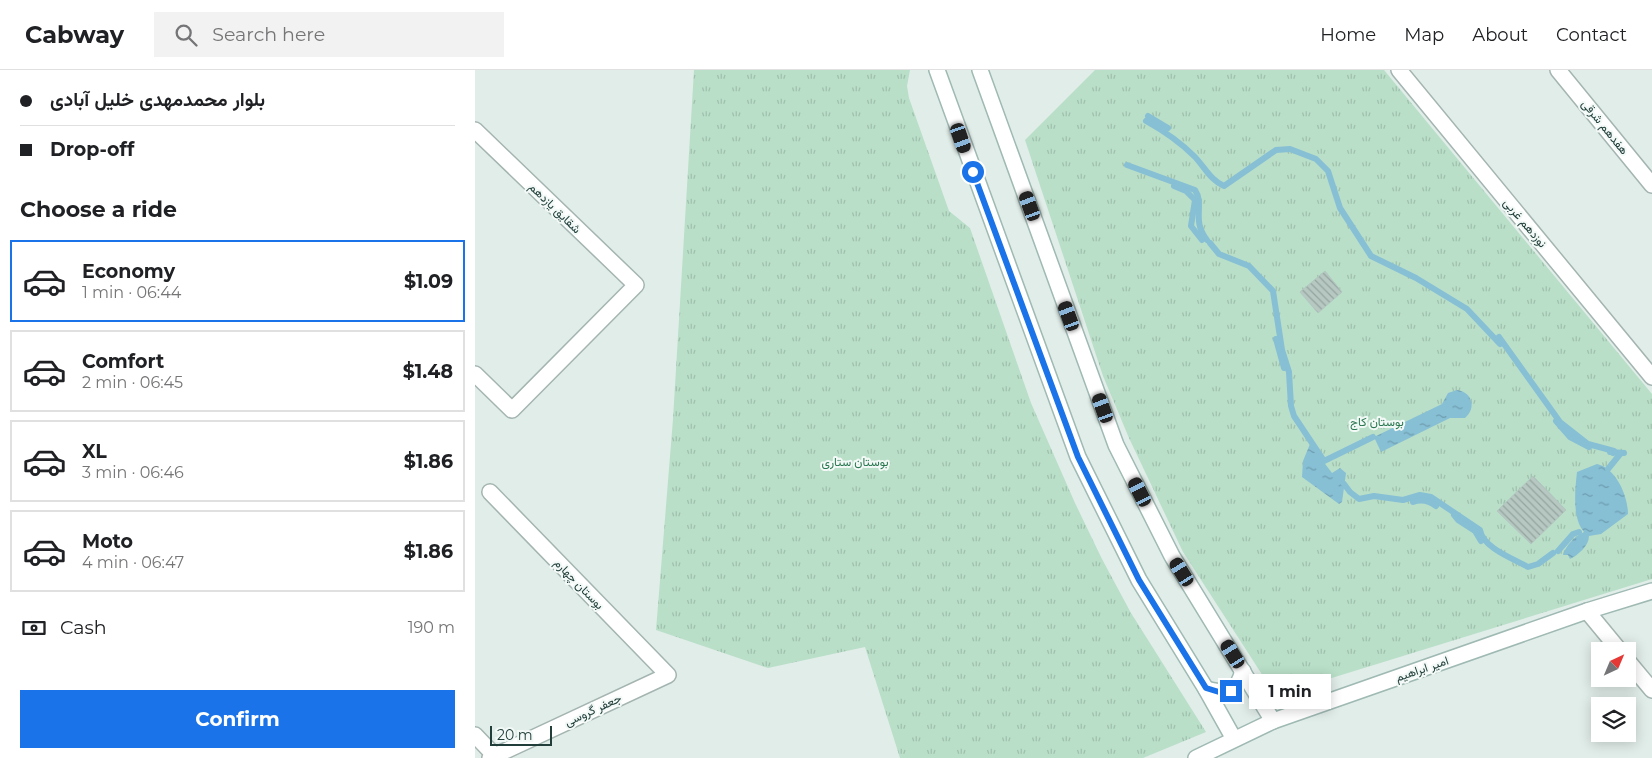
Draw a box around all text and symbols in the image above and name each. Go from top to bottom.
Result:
search box [154,12,504,57]
text: Cabway [25,20,124,49]
icon: search [172,21,200,49]
text: Search here [212,23,325,46]
text: Home [1320,24,1376,46]
text: Map [1404,24,1444,46]
text: About [1472,24,1528,46]
text: Contact [1556,24,1627,46]
text: بلوار محمدمهدی خلیل آبادی [50,88,265,111]
street label: هفدهم شرقی [1578,96,1632,158]
car [949,121,972,155]
text: Drop-off [50,138,134,161]
route start [962,161,984,183]
street label: شقایق یازدهم [526,179,584,237]
car [1017,189,1042,223]
street label: نوزدهم غربی [1500,195,1550,251]
text: Choose a ride [20,196,177,223]
icon: car [22,259,67,304]
text: Economy [82,260,175,283]
text: $1.09 [404,270,453,293]
text: 1 min · 06:44 [82,283,181,302]
car [1056,299,1081,333]
icon: car [22,349,67,394]
text: Comfort [82,350,164,373]
text: $1.48 [403,360,453,383]
text: 2 min · 06:45 [82,373,183,392]
car [1090,391,1115,425]
park label: بوستان کاج [1350,414,1404,431]
icon: car [22,439,67,484]
text: XL [82,440,107,463]
text: $1.86 [404,450,453,473]
park label: بوستان ستاری [821,454,889,470]
text: 3 min · 06:46 [82,463,184,482]
car [1126,475,1153,509]
icon: car [22,529,67,574]
text: Moto [82,530,133,553]
text: $1.86 [404,540,453,563]
text: 4 min · 06:47 [82,553,184,572]
street label: بوستان چهارم [551,555,607,613]
car [1167,555,1196,589]
icon: cash [20,614,48,642]
text: Cash [60,616,107,639]
text: 190 m [408,618,455,637]
car [1218,637,1247,671]
north arrow [1591,642,1636,688]
map controls [1591,642,1636,742]
street label: امیر ابراهیم [1393,652,1451,686]
callout: 1 min [1249,674,1331,708]
route end [1220,680,1242,702]
text: 1 min [1268,682,1312,701]
button: Confirm [20,690,455,748]
street label: جعفر گروسی [562,690,624,730]
button: layers [1591,697,1636,742]
scale bar [490,723,553,746]
text: 20 m [497,726,533,744]

